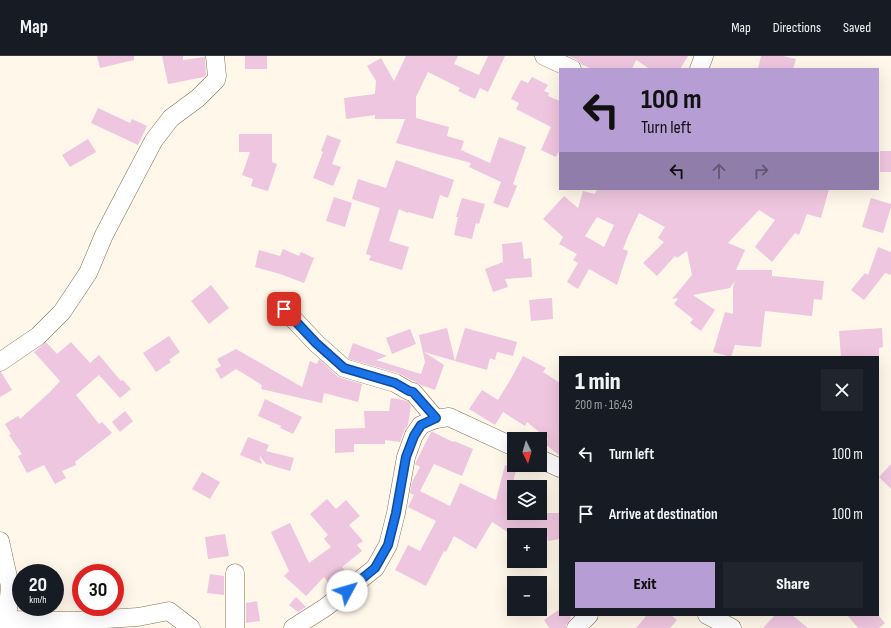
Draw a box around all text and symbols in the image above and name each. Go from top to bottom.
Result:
text: Map [20,16,48,39]
text: Map [731,19,751,36]
text: Directions [773,19,821,36]
text: Saved [843,19,871,36]
text: 100 m [641,83,702,116]
icon: left [575,84,627,136]
text: Turn left [641,117,692,138]
icon: left [666,160,688,182]
icon: ahead [708,160,730,182]
icon: right [750,160,772,182]
pin [267,292,301,326]
icon: arrive [273,298,295,320]
text: 1 min [575,367,621,396]
button: close [821,369,863,411]
text: 200 m · 16:43 [575,397,633,413]
north arrow [507,432,547,472]
map controls [507,432,547,616]
icon: left [575,443,597,465]
text: Turn left [609,445,654,464]
text: 100 m [832,445,863,464]
button: layers [507,480,547,520]
icon: arrive [575,503,597,525]
text: Arrive at destination [609,505,718,524]
text: 100 m [832,505,863,524]
button: + [507,528,547,568]
button: Exit [575,562,715,608]
button: Share [723,562,863,608]
speed limit sign: 30 [72,564,124,616]
position arrow [326,570,368,612]
text: 20 [29,573,47,597]
button: − [507,576,547,616]
text: km/h [29,594,47,606]

